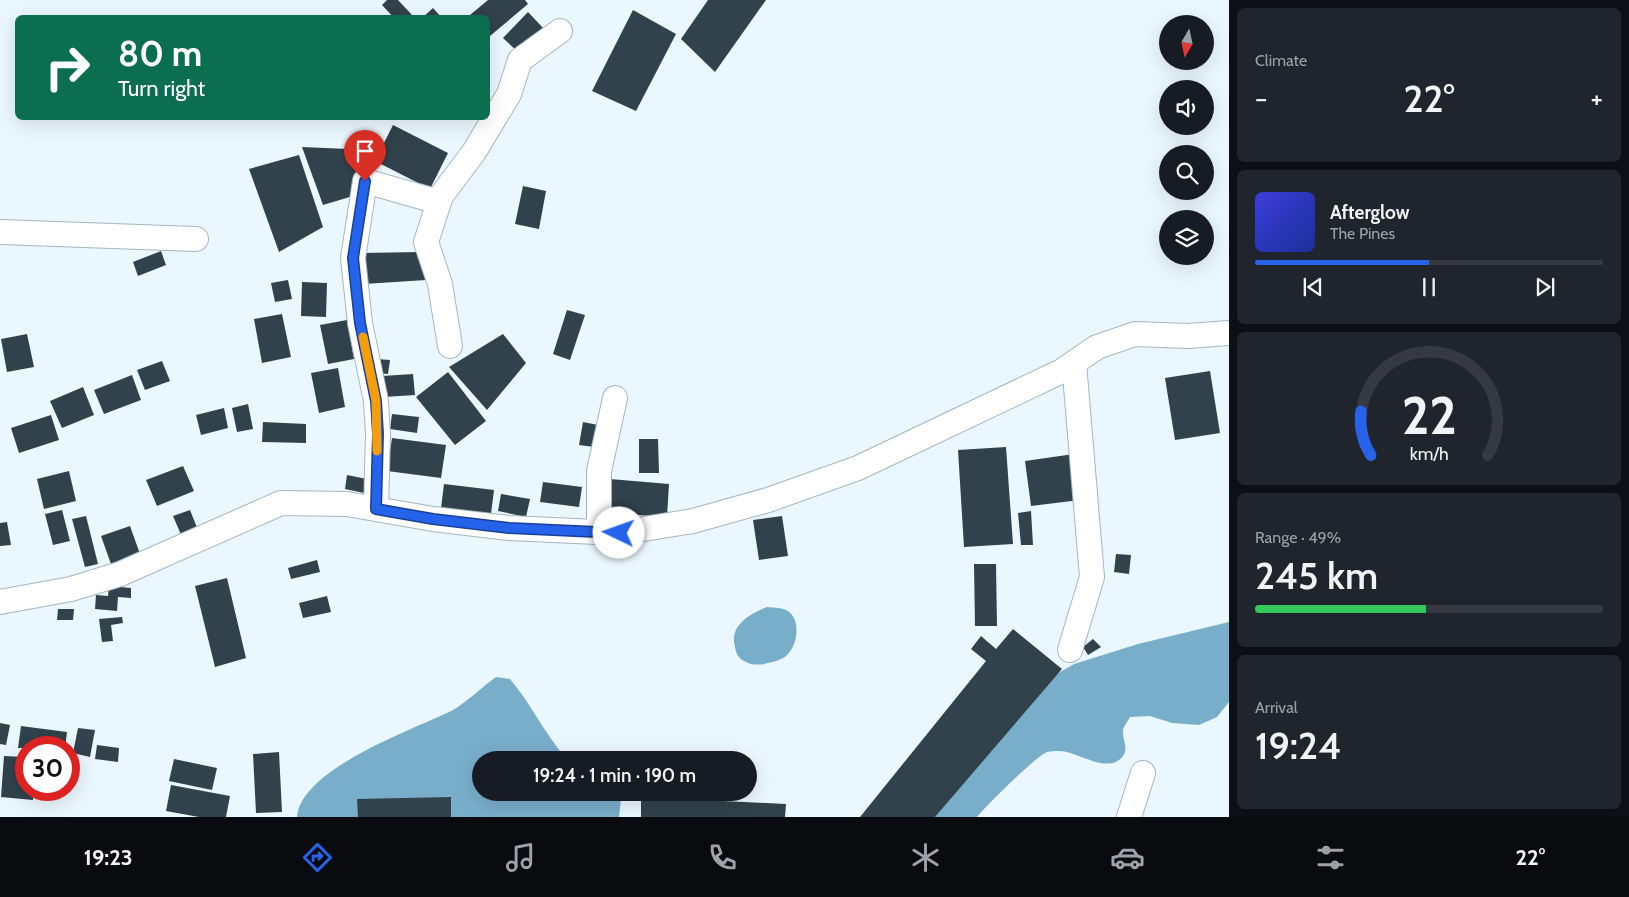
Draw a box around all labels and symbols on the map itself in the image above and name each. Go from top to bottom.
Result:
north arrow [1159,15,1214,70]
pin [344,130,386,181]
position arrow [592,506,644,558]
speed limit sign: 30 [15,736,80,801]

